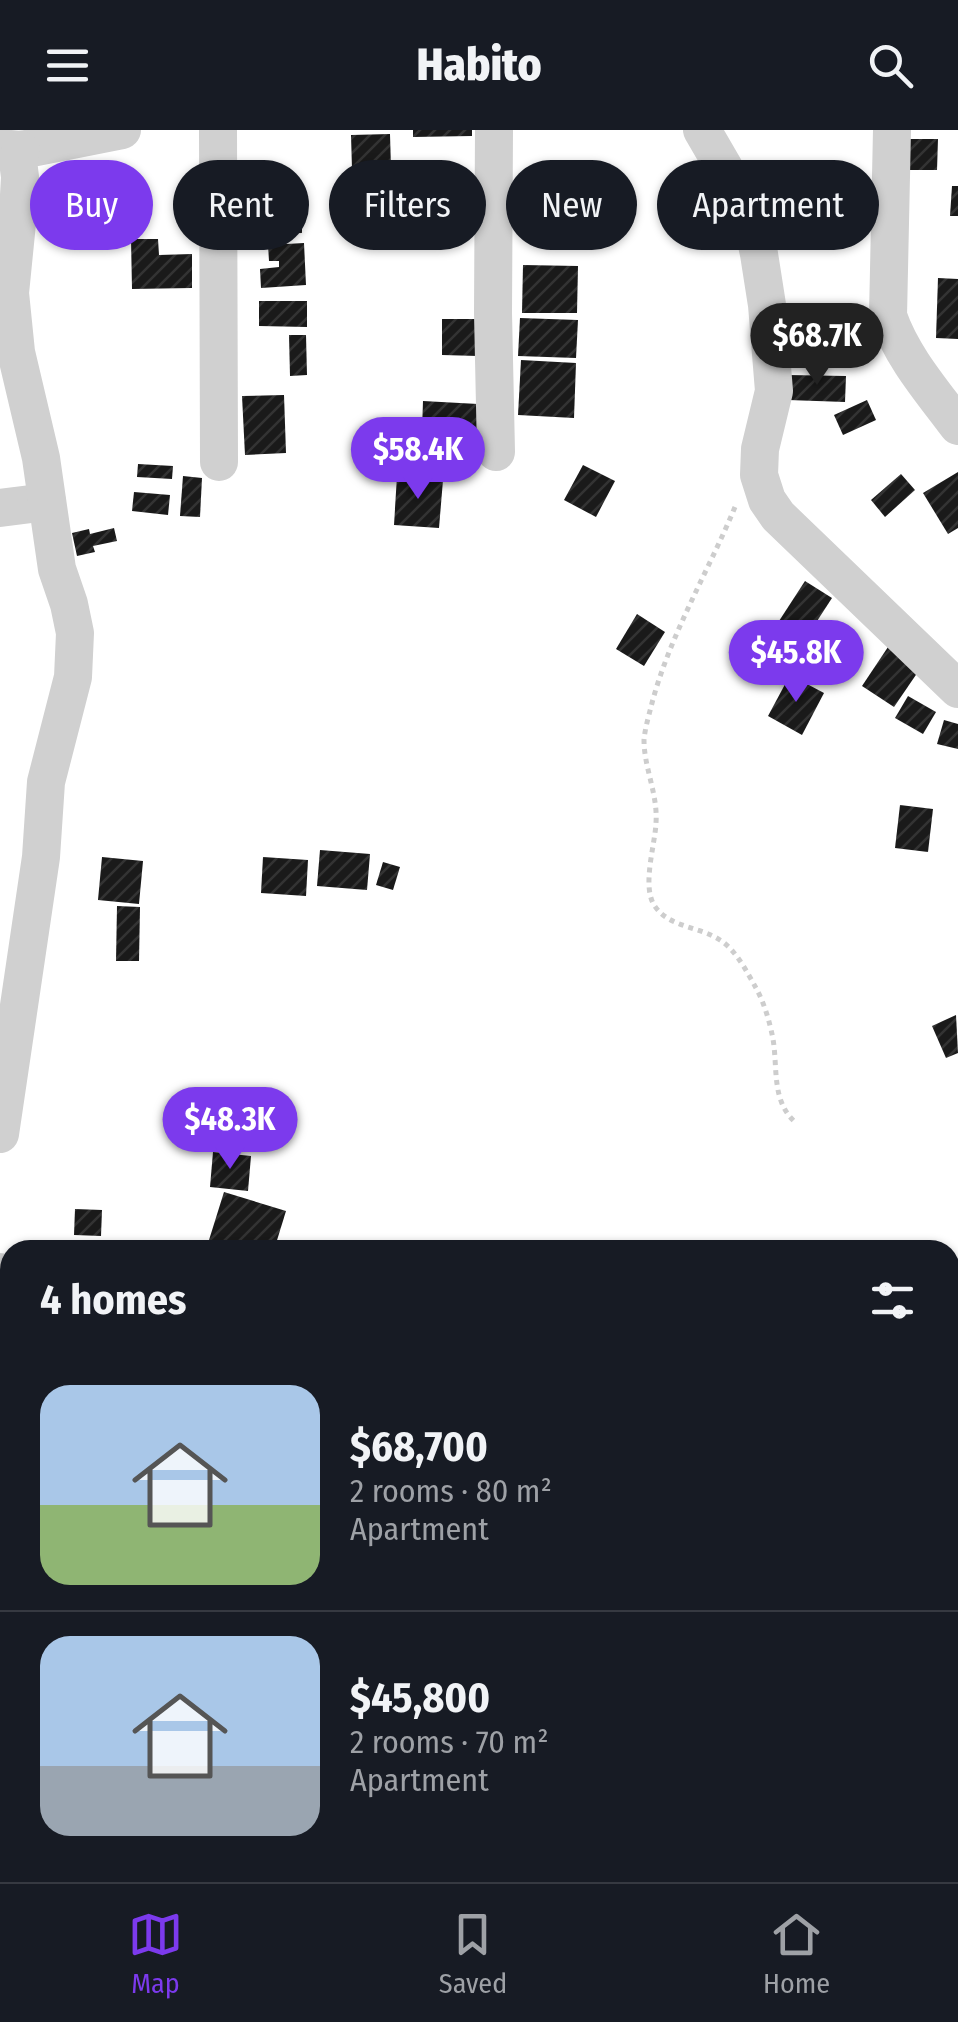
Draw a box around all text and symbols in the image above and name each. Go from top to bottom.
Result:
icon: menu [40,38,95,93]
text: Habito [416,38,542,92]
icon: search [863,38,918,93]
chip: Buy [30,160,153,250]
chip: Rent [173,160,309,250]
chip: Filters [329,160,486,250]
chip: New [506,160,637,250]
chip: Apartment [657,160,879,250]
pin: $68.7K [736,303,898,388]
text: $68.7K [772,316,862,354]
pin: $58.4K [337,417,499,502]
text: $58.4K [373,430,463,468]
pin: $45.8K [715,620,877,705]
text: $45.8K [751,633,841,671]
pin: $48.3K [149,1087,311,1172]
text: $48.3K [185,1100,275,1138]
icon: filters [865,1273,920,1328]
text: 4 homes [40,1275,187,1325]
text: $68,700 [350,1422,488,1472]
icon: home [120,1425,240,1545]
text: 2 rooms · 80 m² [350,1472,552,1510]
text: Apartment [350,1510,489,1548]
text: $45,800 [350,1673,490,1723]
icon: home [120,1676,240,1796]
text: 2 rooms · 70 m² [350,1723,549,1761]
text: Apartment [350,1761,489,1799]
tab: Map [128,1907,183,2000]
tab: Saved [439,1907,507,2000]
tab: Home [763,1907,830,2000]

